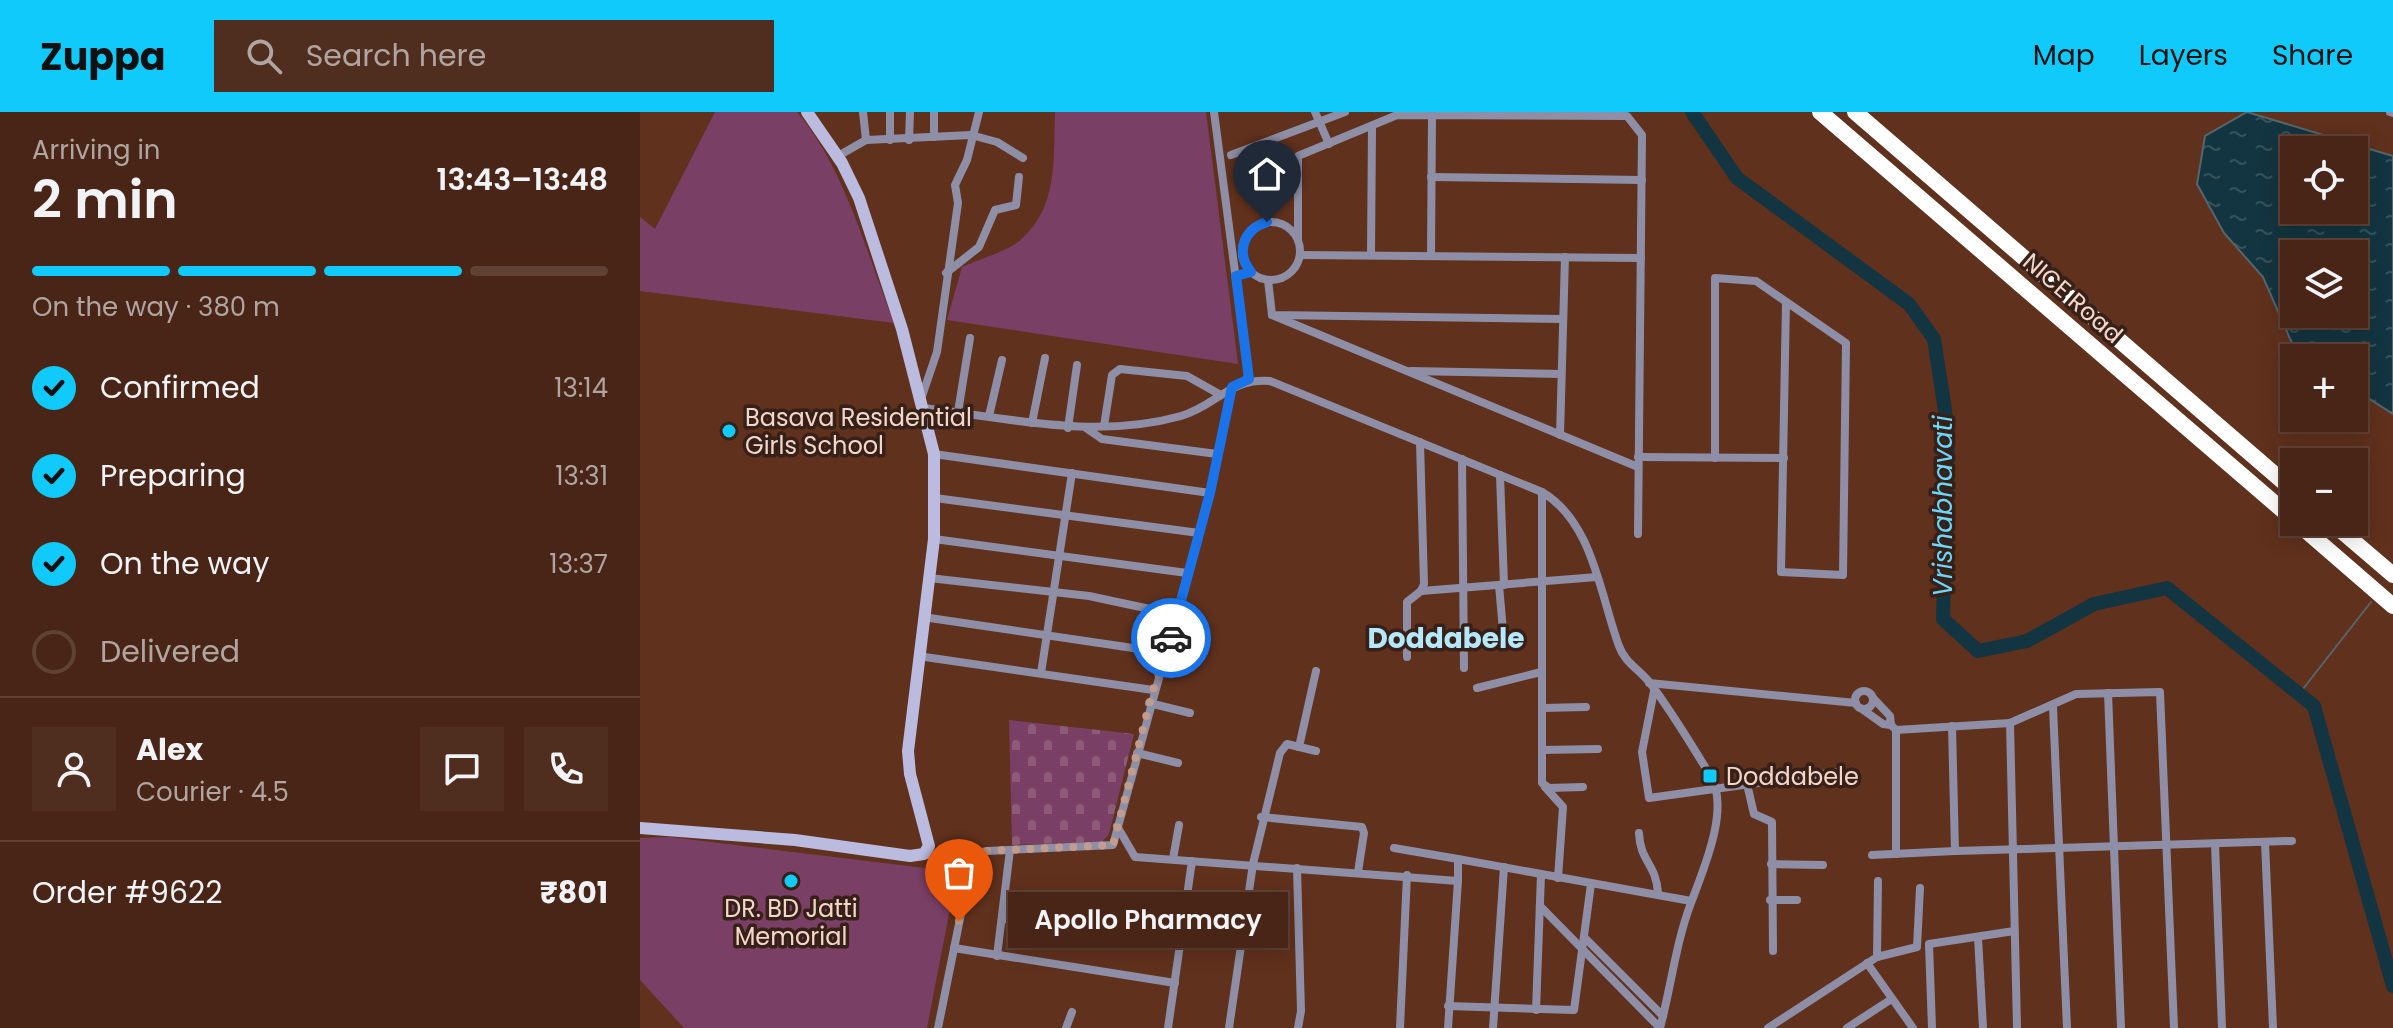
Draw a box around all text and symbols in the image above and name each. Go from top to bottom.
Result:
search box [214,20,774,92]
text: Zuppa [40,30,166,83]
icon: search [242,34,286,78]
text: Search here [306,34,486,77]
text: Map [2033,36,2095,75]
text: Layers [2139,36,2228,75]
text: Share [2272,36,2353,75]
text: Arriving in [32,132,161,168]
map controls [2280,136,2368,536]
button: locate [2280,136,2368,224]
pin [1233,140,1301,222]
icon: home [1245,152,1289,196]
text: 13:43–13:48 [437,158,608,201]
text: 2 min [32,163,178,236]
button: layers [2280,240,2368,328]
street label: NICE Road [2016,245,2130,351]
text: On the way · 380 m [32,289,280,325]
button: + [2280,344,2368,432]
icon: check [32,366,76,410]
text: Confirmed [100,366,260,409]
text: 13:14 [554,370,608,406]
place label: Basava Residential Girls School [745,401,972,462]
water label: Vrishabhavati [1925,415,1961,597]
marker: Basava Residential Girls School [720,422,738,440]
button: − [2280,448,2368,536]
icon: check [32,454,76,498]
text: Preparing [100,454,246,497]
text: 13:31 [555,458,608,494]
icon: check [32,542,76,586]
text: On the way [100,542,269,585]
text: 13:37 [549,546,608,582]
courier [1131,598,1211,678]
icon: car [1149,616,1193,660]
district label: Doddabele [1368,619,1525,658]
text: Delivered [100,630,240,673]
button: person [32,727,116,811]
button: chat [420,727,504,811]
button: phone [524,727,608,811]
text: Alex [136,728,203,771]
place label: Doddabele [1726,760,1859,793]
marker: Doddabele [1701,767,1719,785]
text: Courier · 4.5 [136,774,289,810]
pin [925,839,993,921]
icon: bag [937,851,981,895]
text: Order #9622 [32,871,223,914]
text: ₹801 [540,871,608,914]
marker: DR. BD Jatti Memorial [782,872,800,890]
place label: DR. BD Jatti Memorial [724,892,858,953]
callout: Apollo Pharmacy [1007,893,1287,949]
text: Apollo Pharmacy [1034,902,1262,938]

